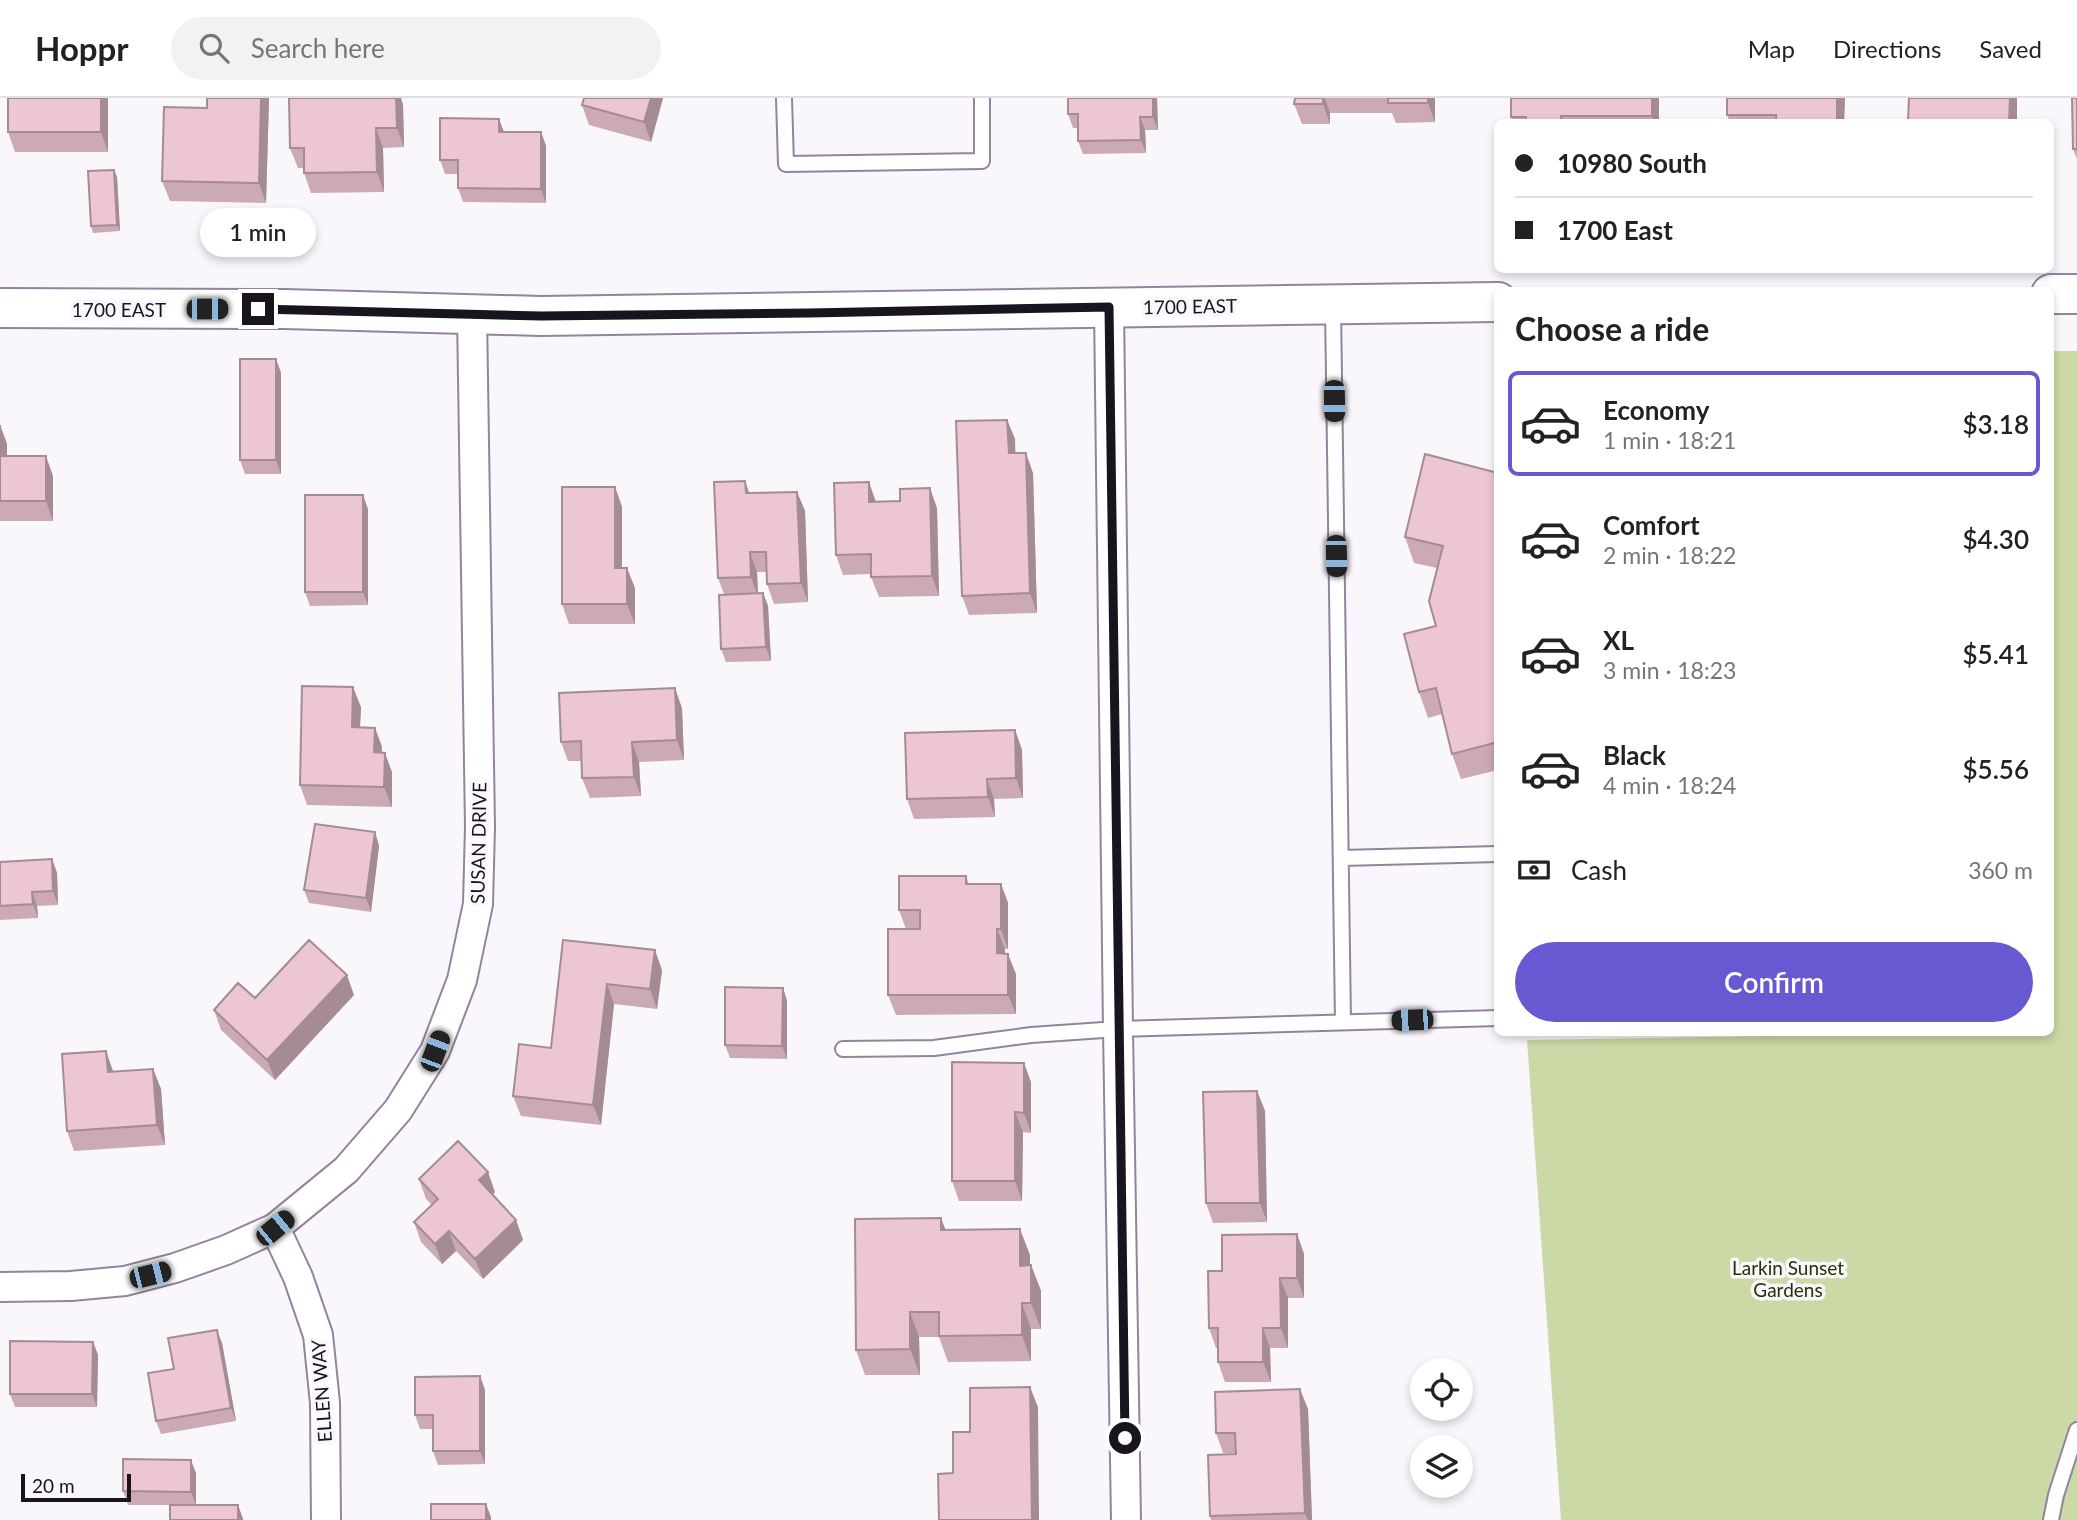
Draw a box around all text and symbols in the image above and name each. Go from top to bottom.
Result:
search box [171,17,661,80]
text: Hoppr [35,28,129,68]
icon: search [195,29,233,67]
text: Search here [251,32,385,64]
text: Map [1748,34,1795,63]
text: Directions [1833,34,1941,63]
text: Saved [1979,34,2042,63]
text: 10980 South [1557,147,1707,179]
callout: 1 min [200,208,316,256]
text: 1700 East [1557,214,1673,246]
text: 1 min [230,218,286,246]
route end [242,293,274,325]
street label: 1700 EAST [1143,294,1237,318]
street label: 1700 EAST [72,298,166,321]
car [187,299,229,320]
text: Choose a ride [1515,309,1709,348]
car [1324,380,1345,422]
icon: car [1519,392,1582,455]
text: Economy [1603,394,1709,426]
text: $3.18 [1963,408,2029,440]
text: 1 min · 18:21 [1603,426,1736,454]
icon: car [1519,507,1582,570]
text: Comfort [1603,509,1700,541]
text: $4.30 [1963,523,2029,555]
car [1326,535,1347,577]
text: 2 min · 18:22 [1603,541,1736,569]
icon: car [1519,622,1582,685]
text: XL [1603,624,1634,656]
text: $5.41 [1963,638,2029,670]
text: 3 min · 18:23 [1603,656,1736,684]
icon: car [1519,737,1582,800]
text: Black [1603,739,1666,771]
text: $5.56 [1963,753,2029,785]
text: 4 min · 18:24 [1603,771,1736,799]
street label: SUSAN DRIVE [465,782,491,904]
icon: cash [1515,851,1553,889]
text: Cash [1571,854,1627,886]
text: 360 m [1968,856,2033,884]
button: Confirm [1515,942,2033,1022]
car [1391,1009,1434,1031]
car [418,1028,453,1074]
car [253,1207,298,1249]
park label: Larkin Sunset Gardens [1732,1256,1844,1301]
car [128,1260,173,1290]
street label: ELLEN WAY [306,1339,336,1443]
map controls [1410,1358,1473,1498]
button: locate [1410,1358,1473,1421]
route start [1109,1422,1141,1454]
button: layers [1410,1435,1473,1498]
scale bar [21,1471,131,1503]
text: 20 m [32,1474,75,1497]

